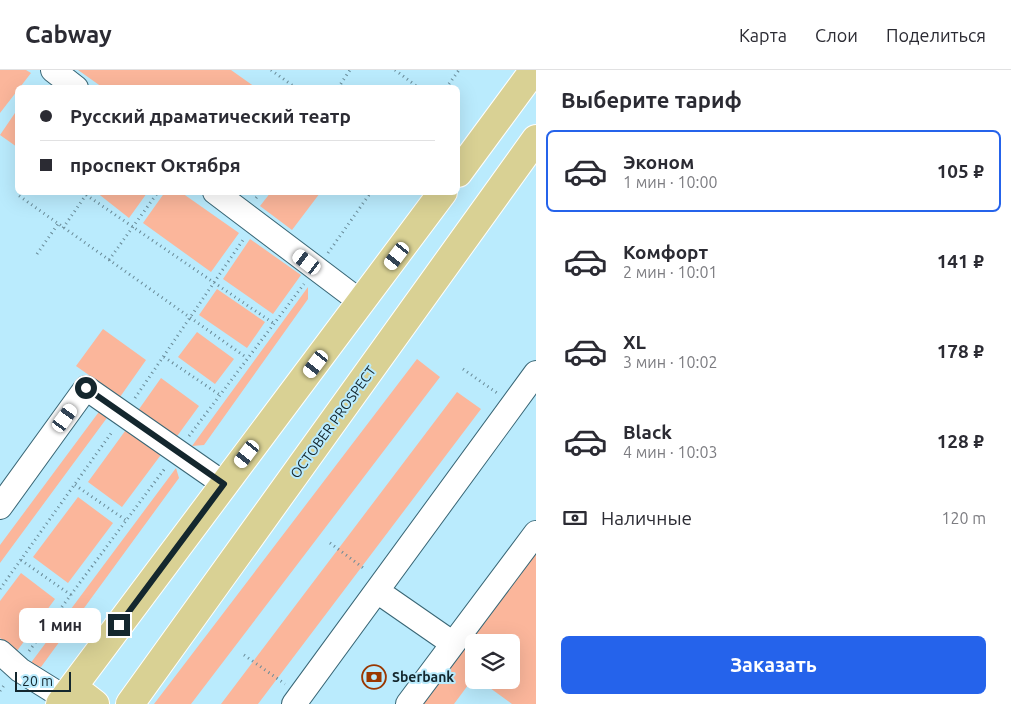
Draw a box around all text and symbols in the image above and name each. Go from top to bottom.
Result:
text: Cabway [25,21,112,48]
text: Карта [739,25,787,45]
text: Слои [815,25,858,45]
text: Поделиться [886,25,986,45]
text: Выберите тариф [561,87,742,112]
text: Русский драматический театр [70,105,351,127]
icon: car [563,149,608,194]
text: Эконом [623,151,694,173]
text: проспект Октября [70,154,241,176]
text: 105 ₽ [937,160,984,182]
text: 1 мин · 10:00 [623,173,717,191]
icon: car [563,239,608,284]
car [381,240,412,272]
text: Комфорт [623,241,708,263]
car [290,247,323,277]
text: 141 ₽ [937,250,984,272]
text: 2 мин · 10:01 [623,263,717,281]
icon: car [563,329,608,374]
text: XL [623,331,646,353]
text: 178 ₽ [937,340,984,362]
car [300,348,331,380]
text: 3 мин · 10:02 [623,353,717,371]
street label: OCTOBER PROSPECT [287,363,379,481]
route start [75,377,97,399]
car [50,401,79,435]
icon: car [563,419,608,464]
text: Black [623,421,672,443]
text: 128 ₽ [937,430,984,452]
car [231,438,262,470]
text: 4 мин · 10:03 [623,443,717,461]
icon: cash [561,504,589,532]
text: Наличные [601,507,692,529]
text: 120 m [941,509,986,527]
callout: 1 мин [19,608,102,642]
route end [108,614,130,636]
text: 1 мин [38,616,82,634]
map controls [465,634,520,689]
button: layers [465,634,520,689]
button: Заказать [561,636,986,694]
bank icon: Sberbank [361,664,387,690]
scale bar [15,669,71,692]
place label: Sberbank [392,669,454,685]
text: 20 m [22,673,53,689]

